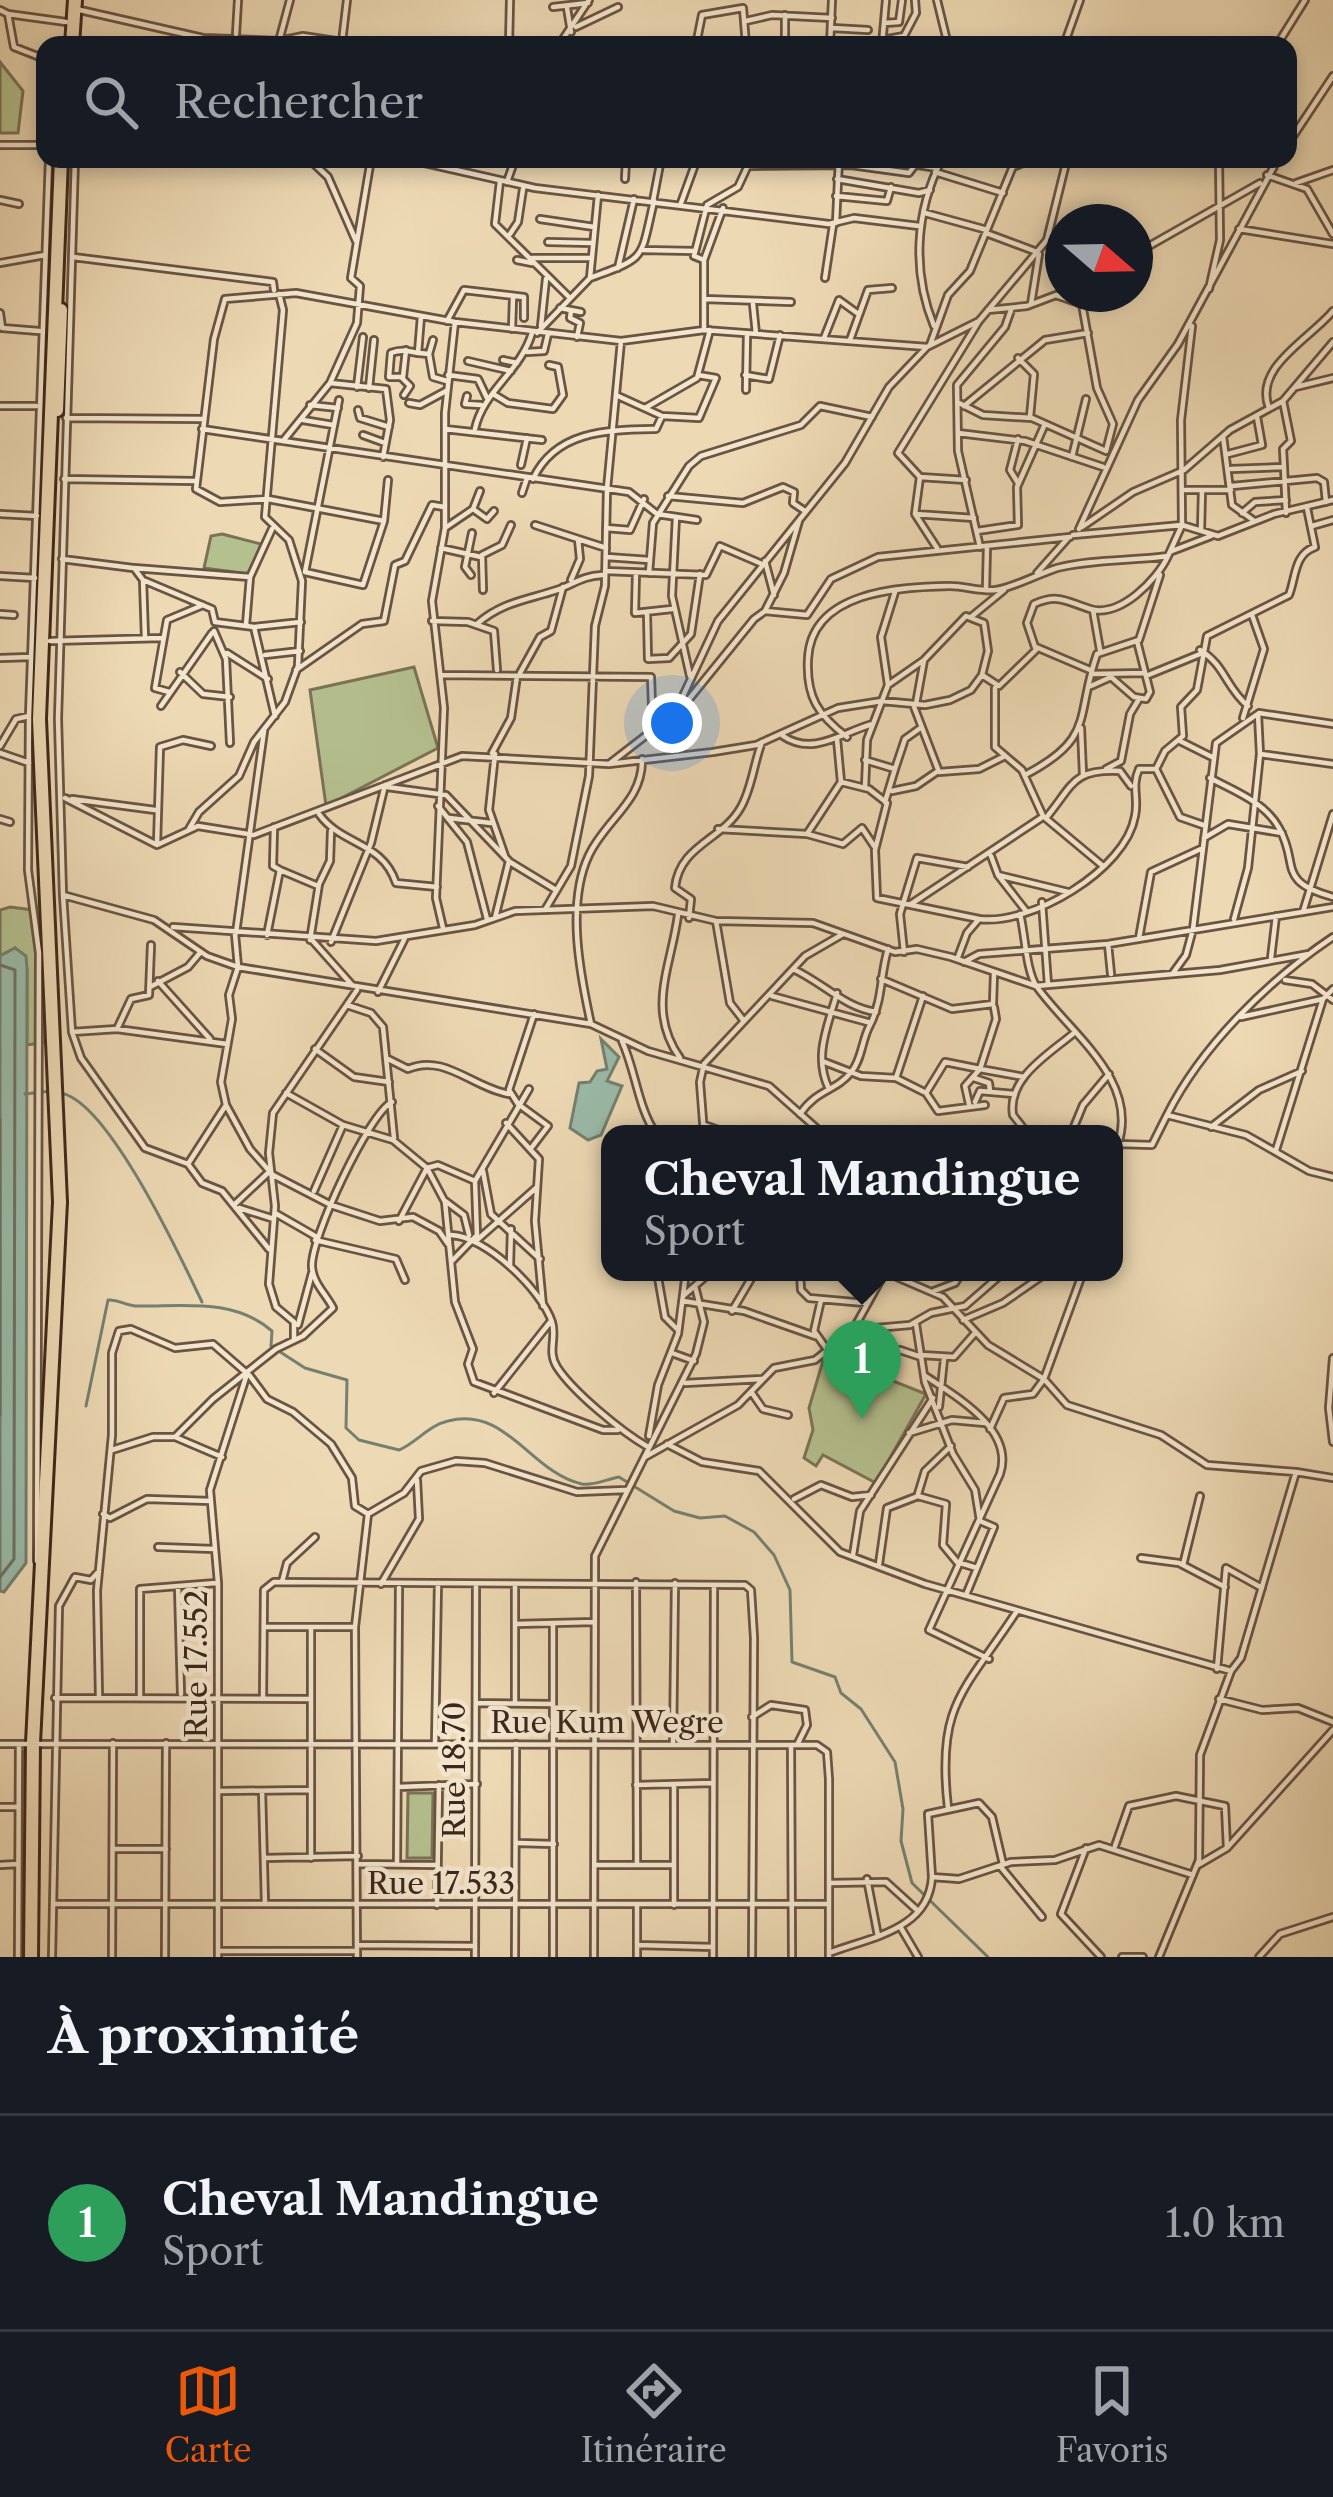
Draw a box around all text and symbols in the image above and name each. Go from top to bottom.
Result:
search box [36,36,1297,168]
icon: search [78,69,144,135]
text: Rechercher [174,74,423,130]
north arrow [1045,204,1153,312]
your location [642,693,702,753]
popup [601,1125,1123,1281]
text: Cheval Mandingue [644,1151,1080,1207]
text: Sport [644,1207,745,1255]
pin: 1 [823,1320,901,1419]
street label: Rue 17.552 [178,1590,215,1738]
street label: Rue 18.70 [436,1702,473,1838]
street label: Rue Kum Wegre [490,1704,724,1741]
street label: Rue 17.533 [367,1865,515,1902]
text: À proximité [48,2004,359,2066]
text: Cheval Mandingue [162,2171,599,2227]
text: 1 [78,2199,96,2247]
text: 1.0 km [1165,2199,1285,2247]
text: Sport [162,2227,263,2275]
tab: Carte [165,2358,252,2471]
tab: Itinéraire [581,2358,727,2471]
tab: Favoris [1056,2358,1168,2471]

